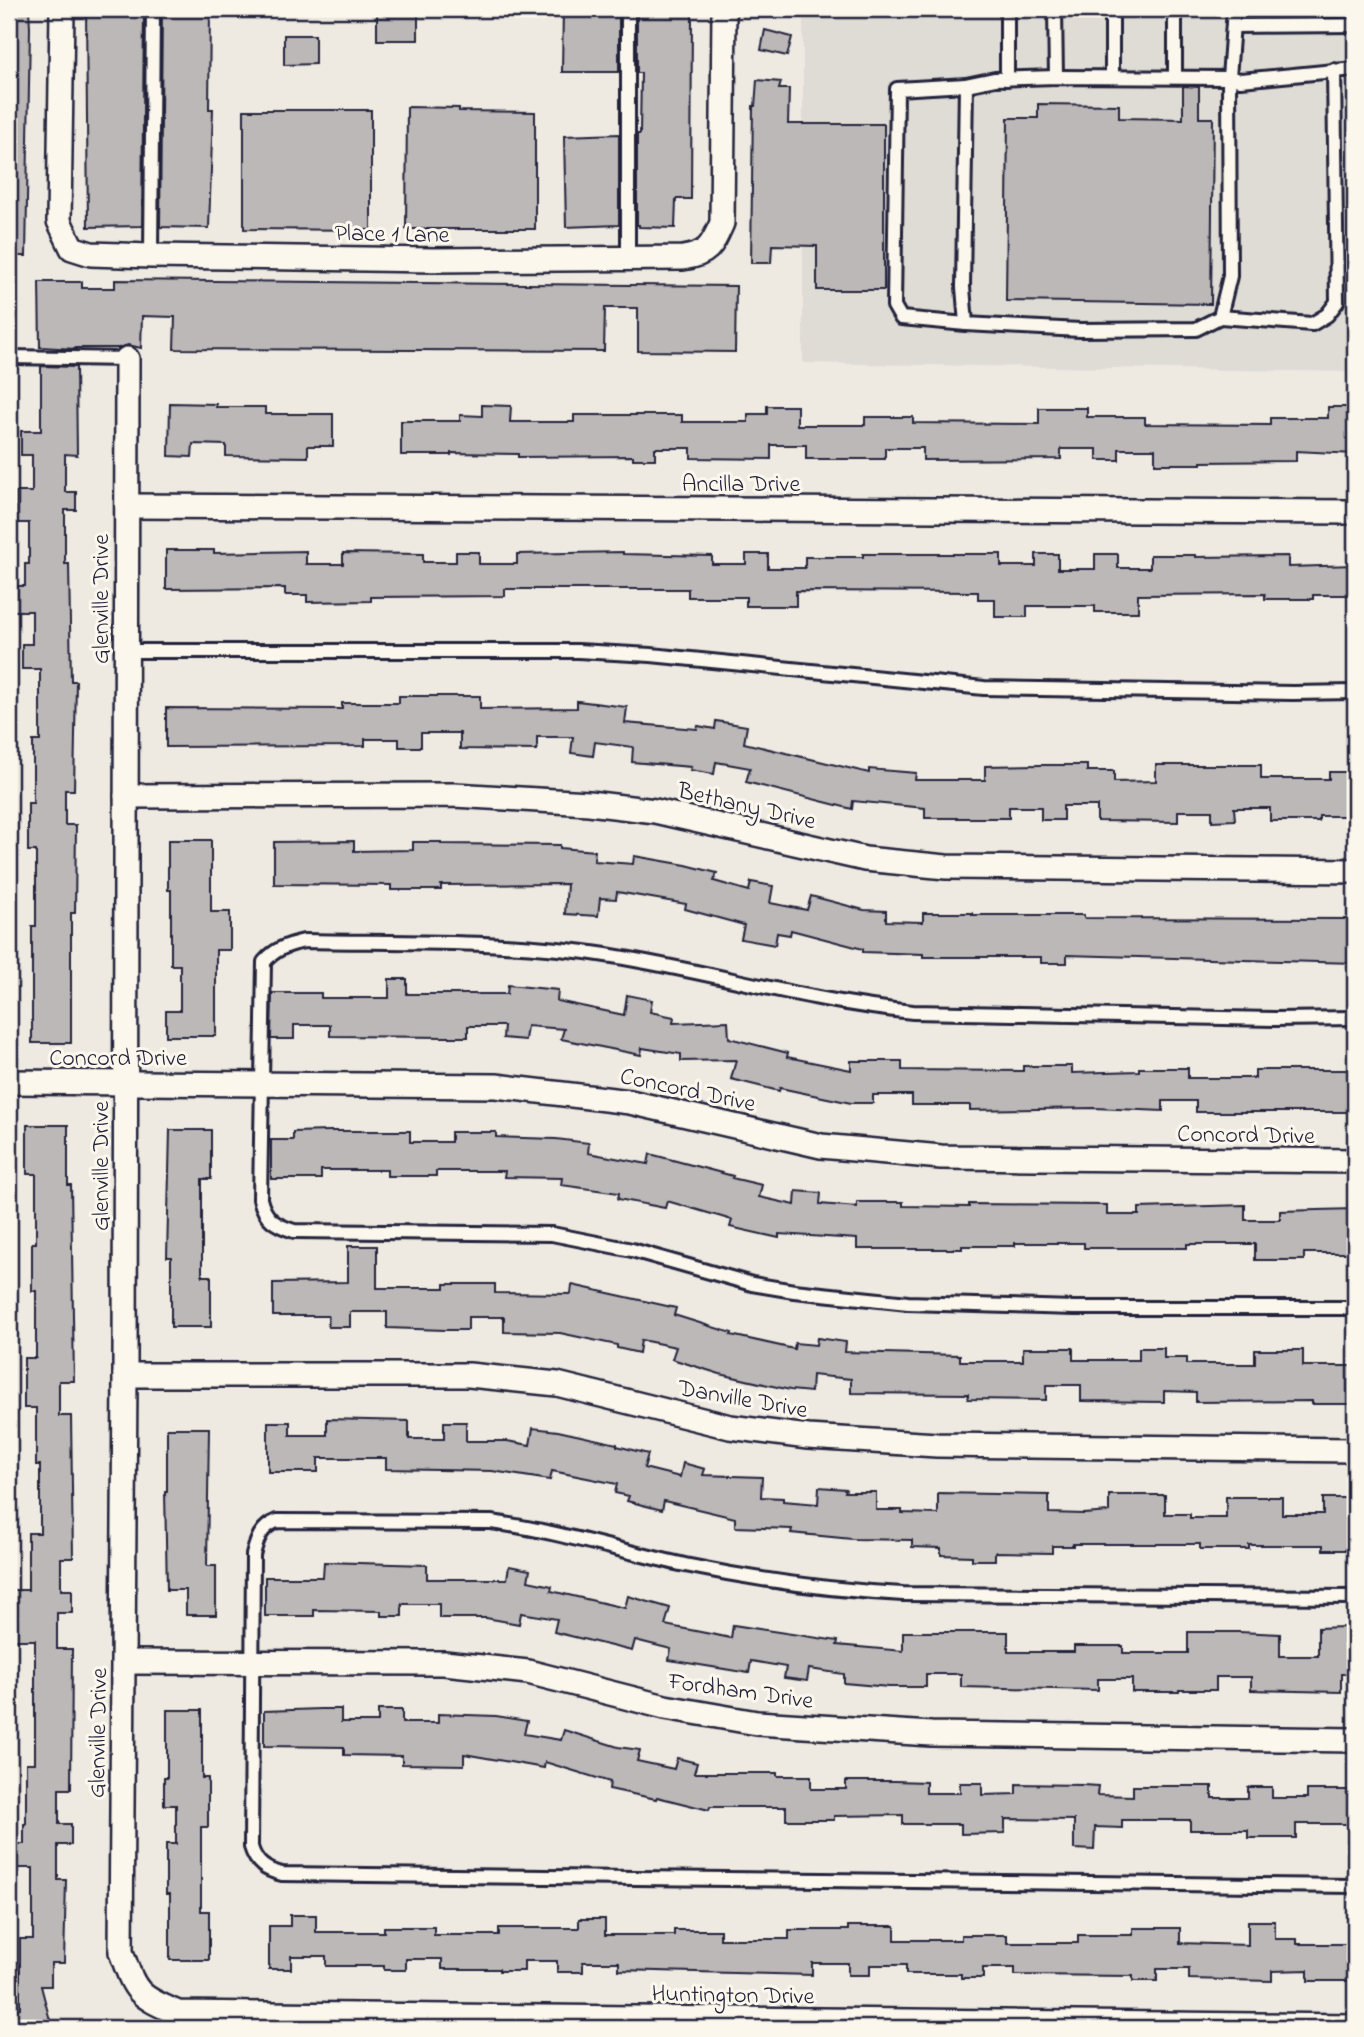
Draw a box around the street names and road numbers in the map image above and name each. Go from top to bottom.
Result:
street label: Place 1 Lane [334,217,450,254]
street label: Ancilla Drive [682,468,801,503]
street label: Glenville Drive [85,534,120,664]
street label: Bethany Drive [673,774,819,841]
street label: Concord Drive [49,1042,187,1077]
street label: Concord Drive [617,1060,759,1123]
street label: Glenville Drive [85,1101,120,1231]
street label: Concord Drive [1177,1118,1315,1155]
street label: Danville Drive [674,1372,810,1429]
street label: Fordham Drive [665,1665,816,1720]
street label: Glenville Drive [81,1667,118,1798]
street label: Huntington Drive [651,1978,815,2015]

